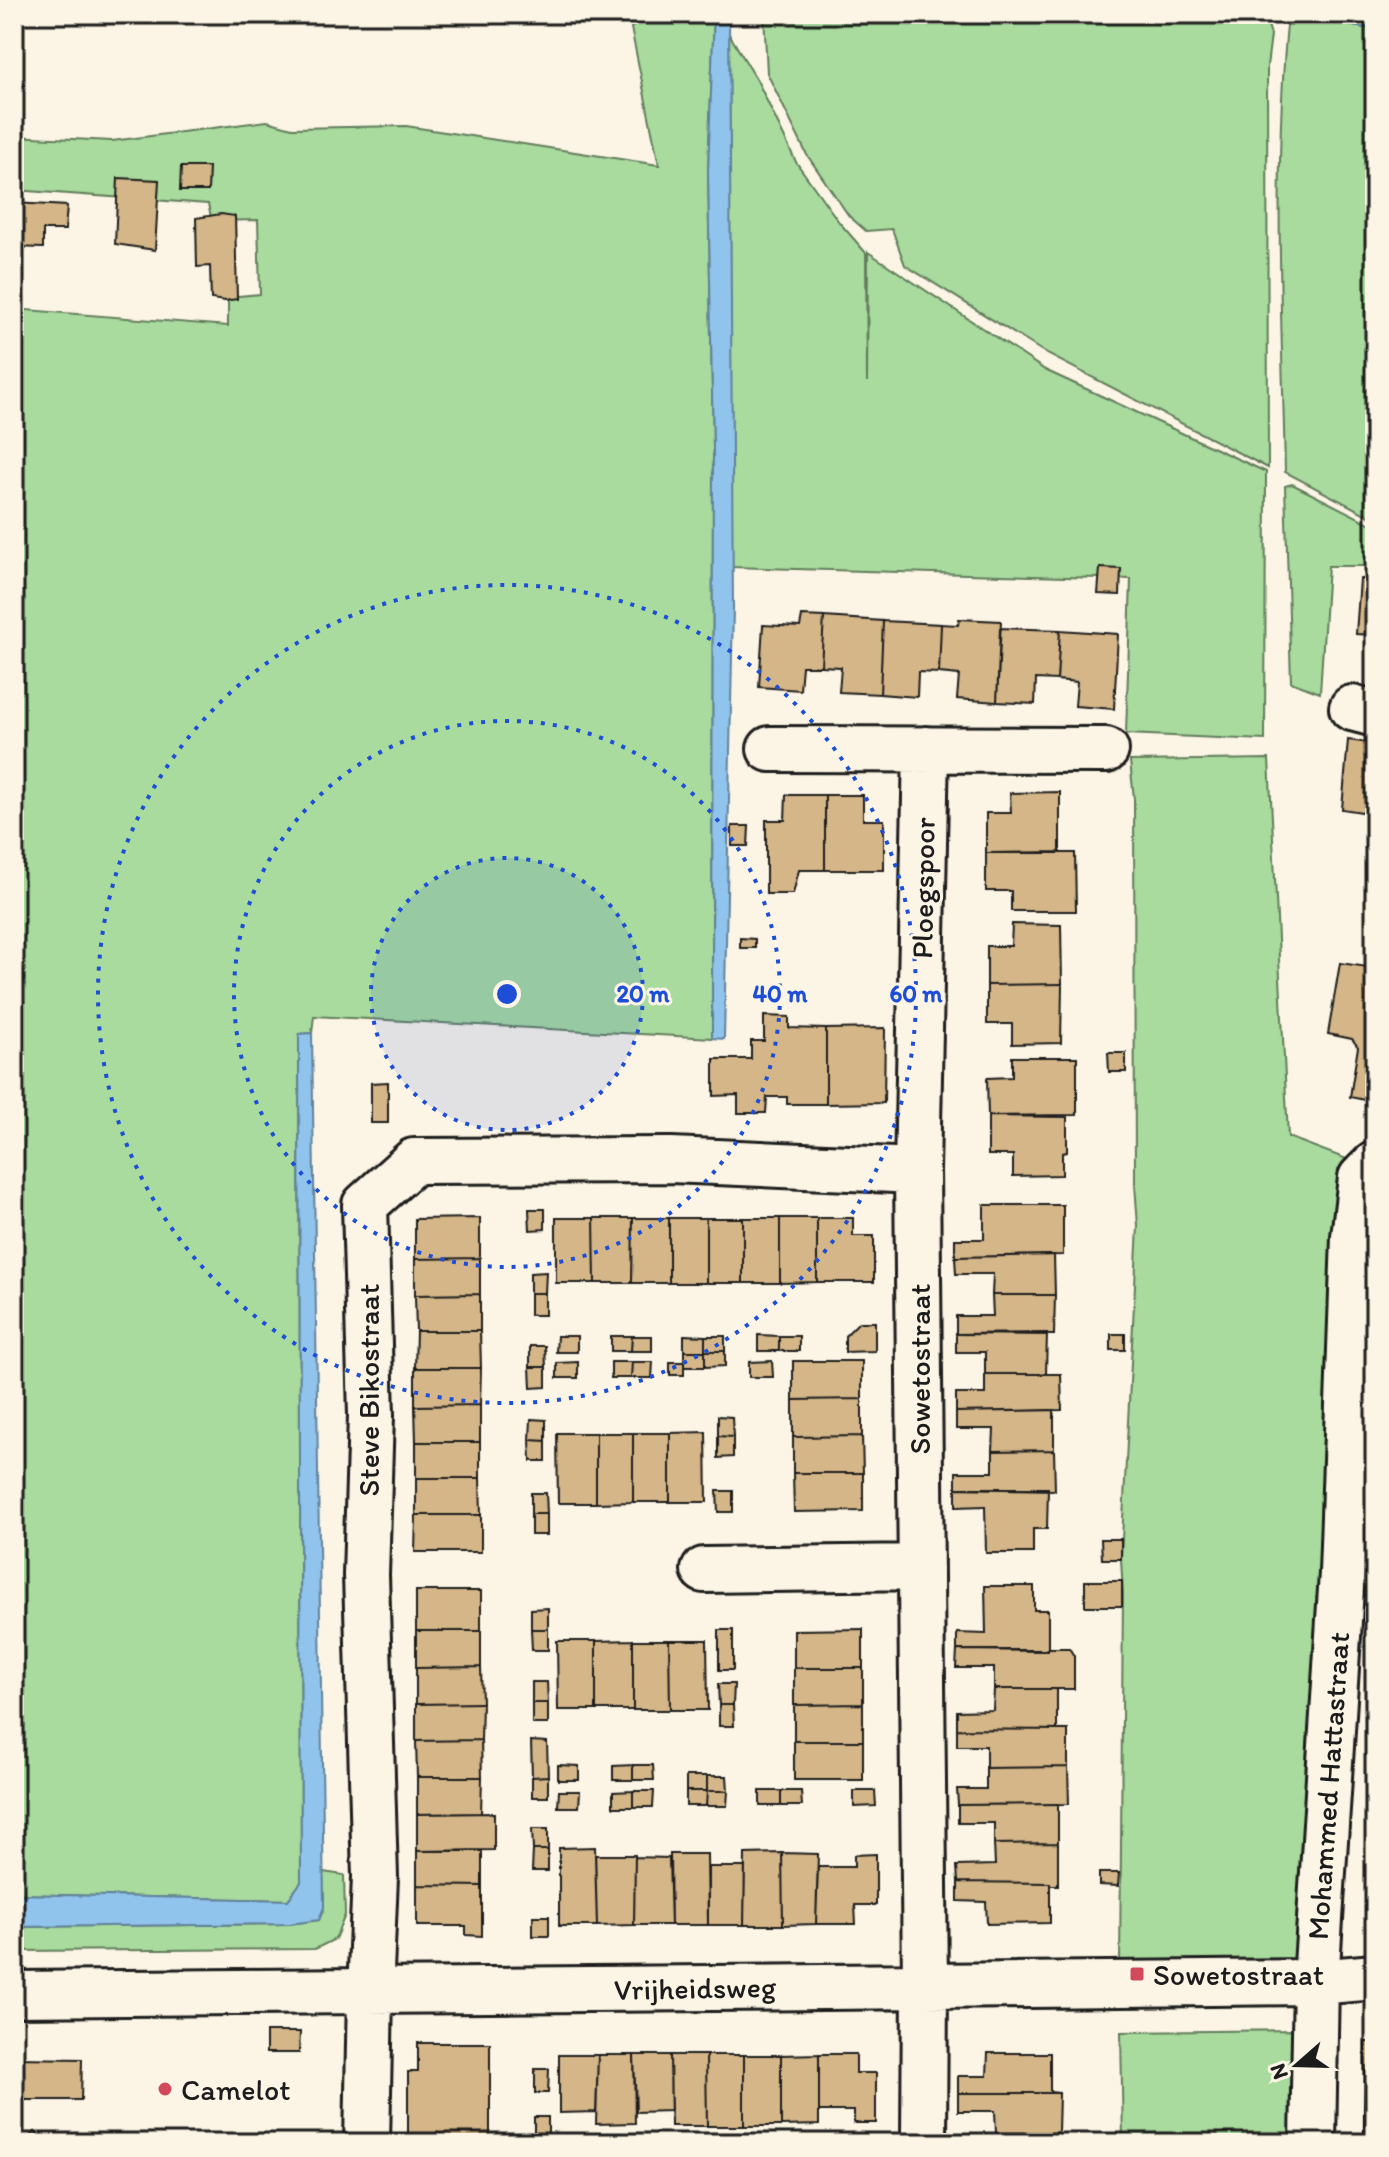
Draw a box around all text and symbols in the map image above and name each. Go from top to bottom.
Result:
street label: Ploegspoor [903,816,943,959]
text: 20 m [617,979,670,1008]
text: 40 m [753,979,808,1008]
text: 60 m [889,979,943,1008]
centre of rings [493,980,521,1008]
street label: Sowetostraat [901,1283,938,1455]
street label: Steve Bikostraat [350,1284,387,1496]
street label: Mohammed Hattastraat [1299,1631,1357,1941]
place label: Sowetostraat [1153,1956,1324,1993]
marker: Sowetostraat [1128,1965,1146,1983]
street label: Vrijheidsweg [613,1968,777,2008]
north arrow [1257,2025,1337,2105]
text: N [1263,2060,1294,2083]
place label: Camelot [181,2071,290,2108]
marker: Camelot [156,2080,174,2098]

